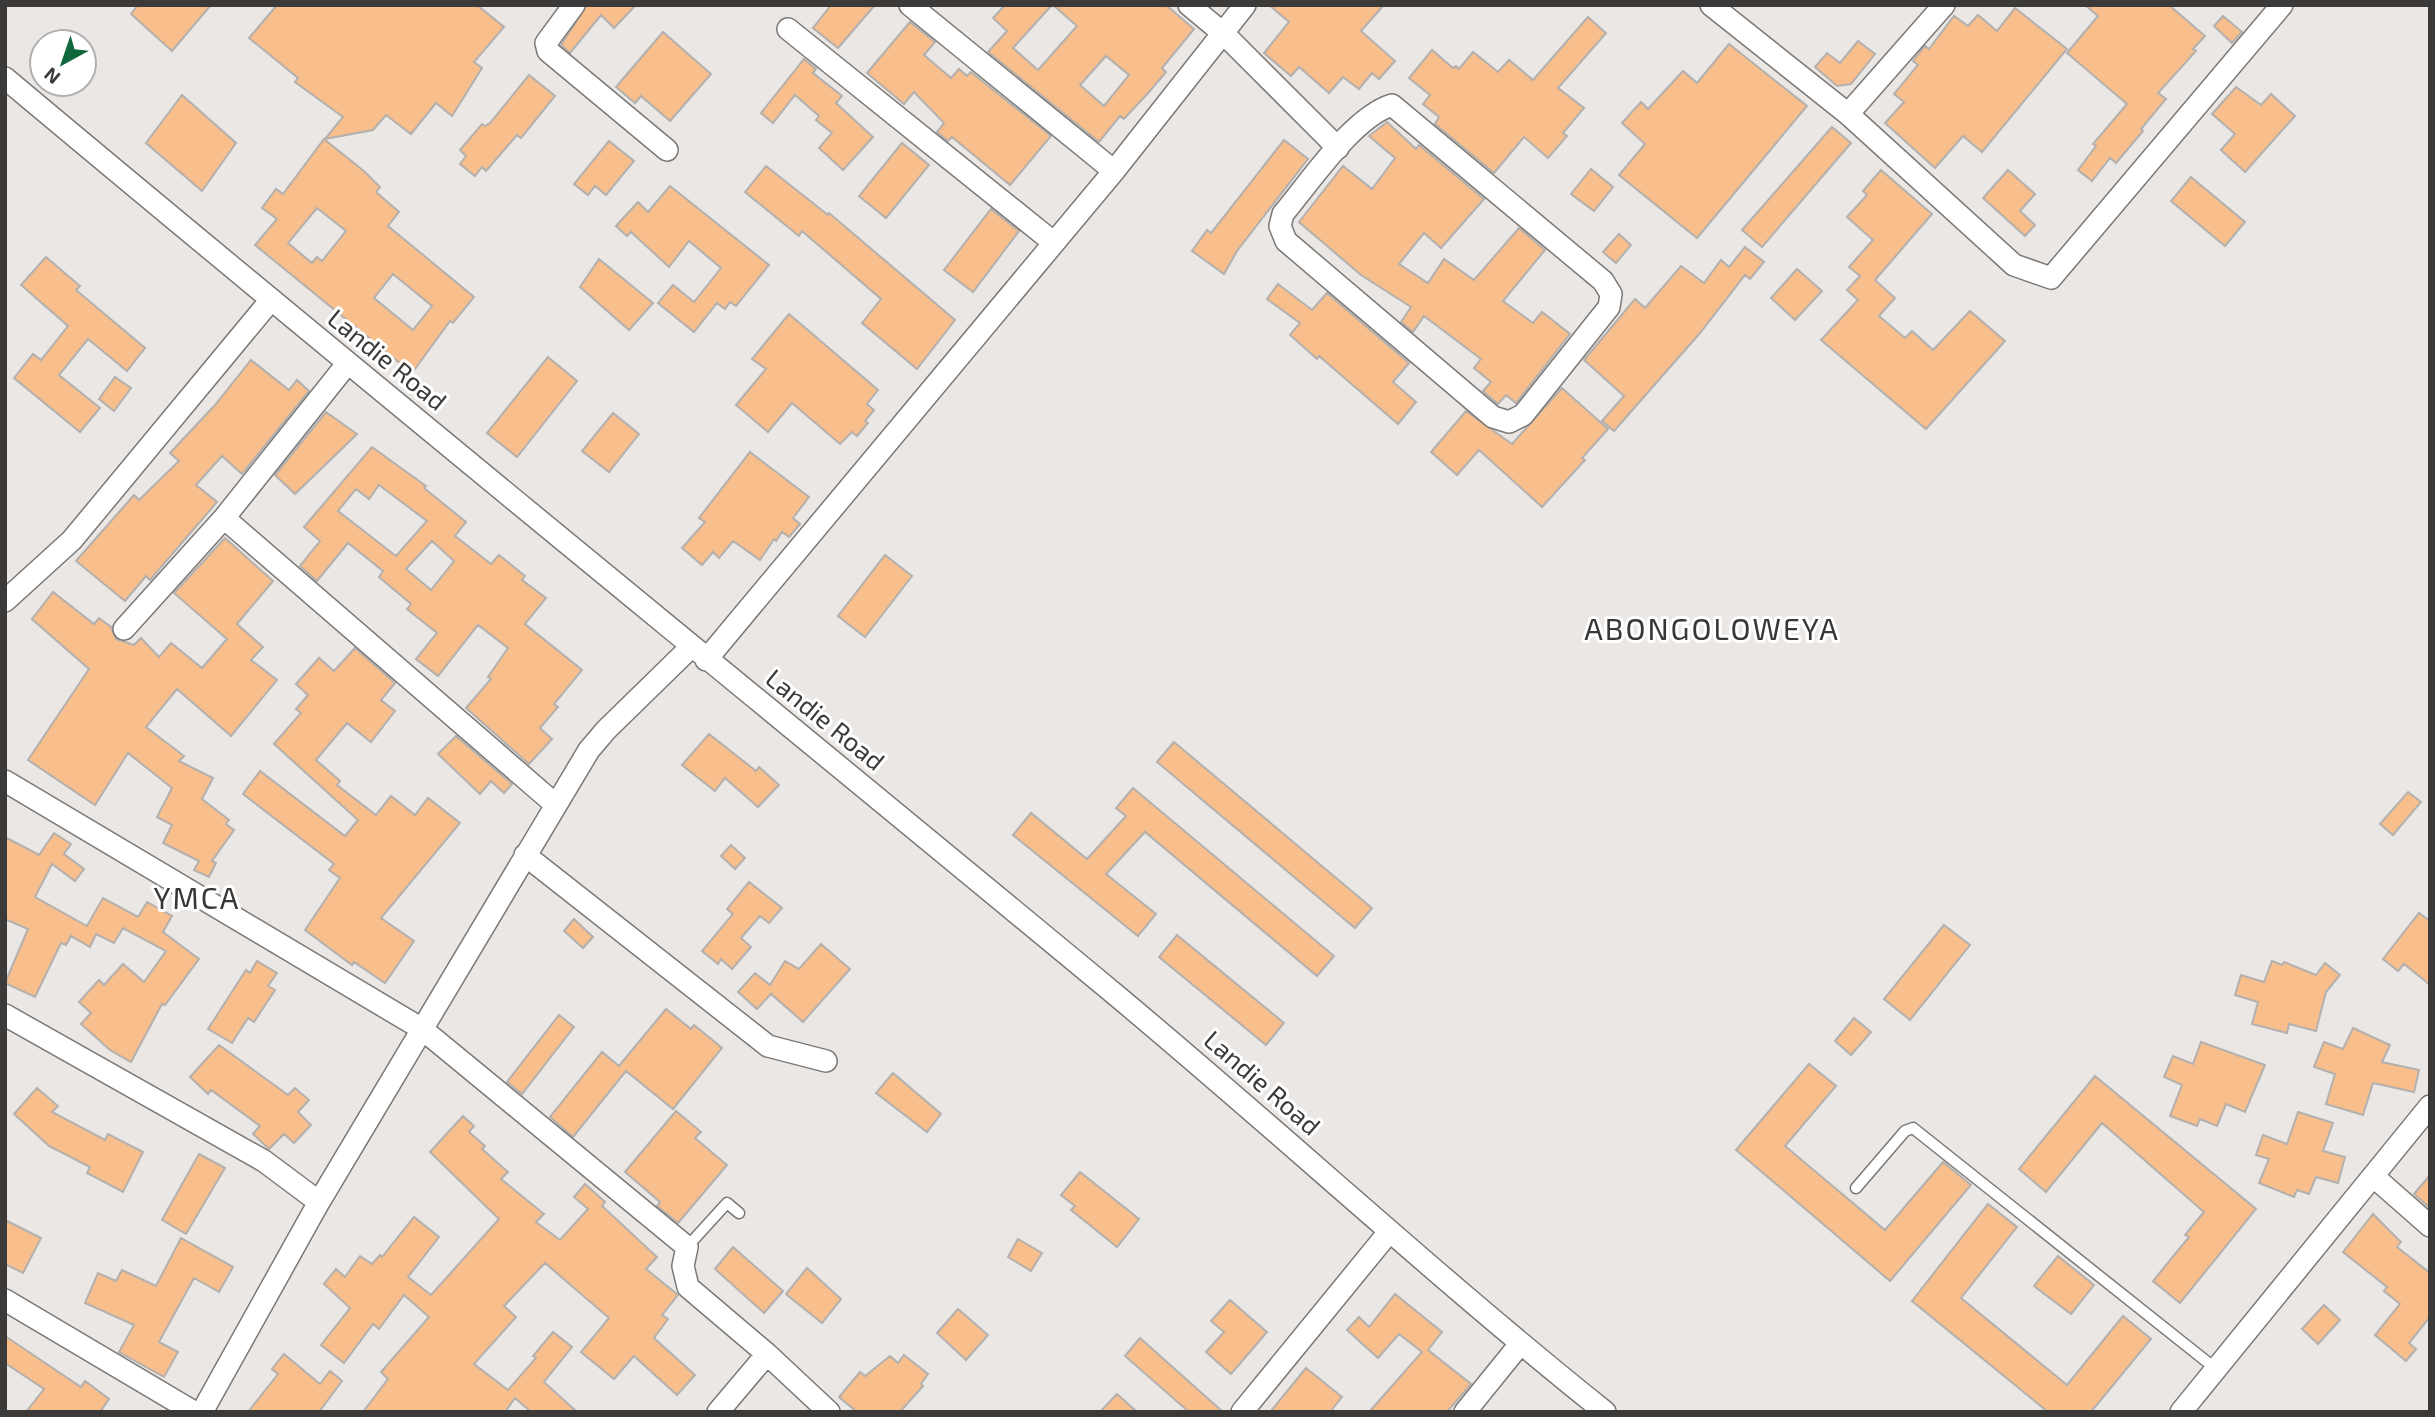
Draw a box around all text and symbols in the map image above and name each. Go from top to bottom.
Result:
north arrow [28,28,98,98]
text: N [39,63,64,90]
street label: Landie Road [322,302,454,416]
district label: ABONGOLOWEYA [1584,610,1840,646]
street label: Landie Road [760,662,892,776]
district label: YMCA [153,879,241,915]
street label: Landie Road [1199,1023,1327,1141]

